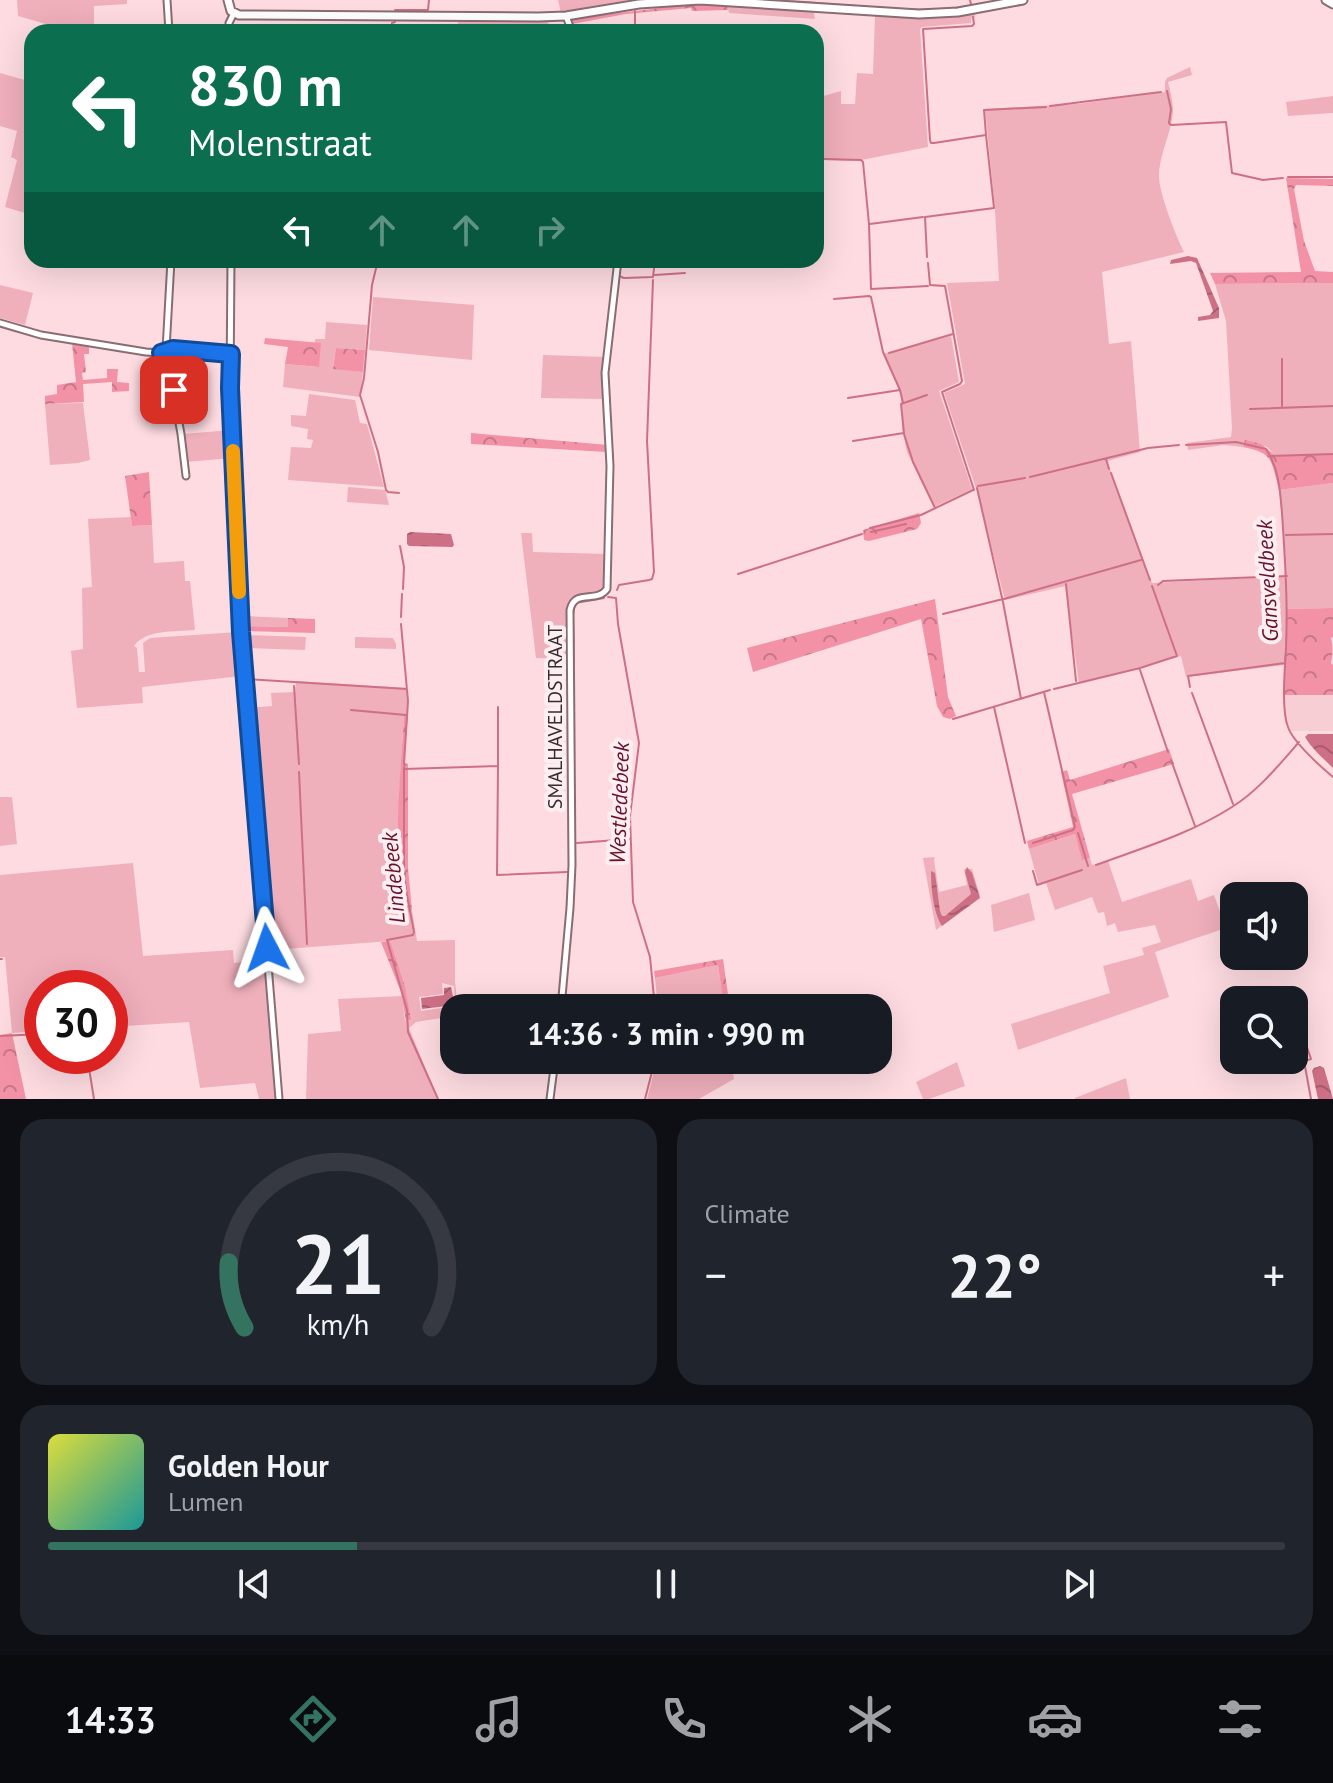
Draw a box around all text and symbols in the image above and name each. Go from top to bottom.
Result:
text: 830 m [188,49,343,121]
icon: left [56,56,160,160]
text: Molenstraat [188,119,372,166]
icon: left [276,208,320,252]
icon: ahead [360,208,404,252]
icon: ahead [444,208,488,252]
icon: right [528,208,572,252]
pin [140,356,208,424]
icon: arrive [152,368,196,412]
water label: Gansveldbeek [1250,518,1284,643]
street label: SMALHAVELDSTRAAT [542,625,568,809]
water label: Westledebeek [603,741,635,864]
water label: Lindebeek [375,830,411,925]
map controls [1220,882,1308,1074]
button: sound [1220,882,1308,970]
position arrow [225,906,309,990]
speed limit sign: 30 [24,970,128,1074]
button: search [1220,986,1308,1074]
text: 14:36 · 3 min · 990 m [527,1014,805,1053]
text: Climate [705,1197,790,1230]
text: 21 [291,1209,385,1317]
text: 22° [948,1236,1042,1314]
text: − [705,1246,727,1303]
text: + [1263,1246,1285,1303]
text: km/h [307,1306,370,1343]
text: Golden Hour [168,1446,329,1485]
text: Lumen [168,1485,243,1518]
icon: previous [232,1562,276,1606]
icon: pause [644,1562,688,1606]
icon: next [1057,1562,1101,1606]
icon: directions [285,1691,341,1747]
icon: music [471,1691,527,1747]
icon: phone [656,1691,712,1747]
icon: climate [842,1691,898,1747]
icon: car [1027,1691,1083,1747]
icon: filters [1212,1691,1268,1747]
text: 14:33 [65,1696,156,1743]

